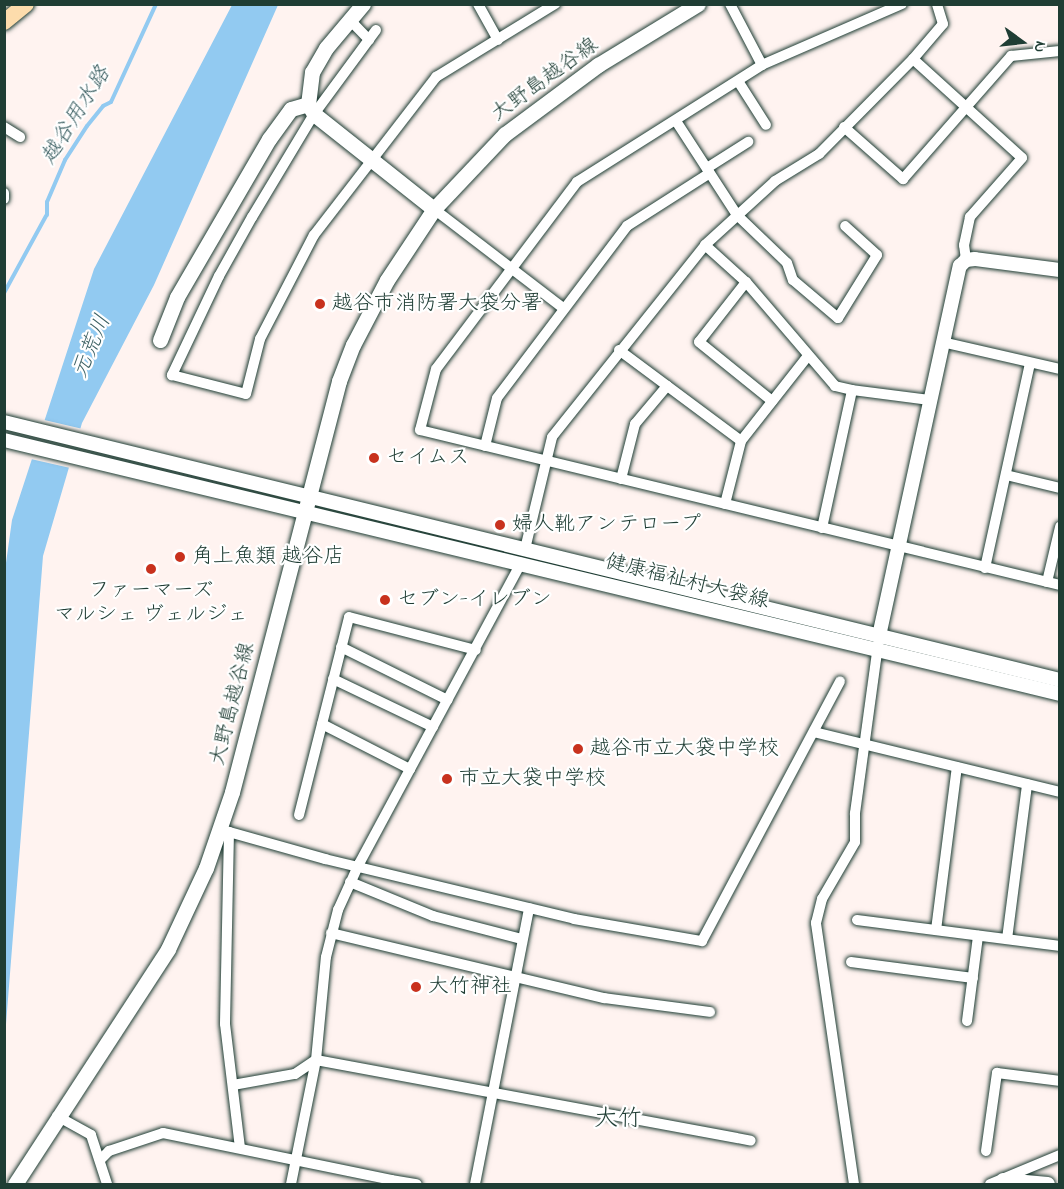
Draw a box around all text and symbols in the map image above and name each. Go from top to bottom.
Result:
north arrow [992,12,1052,72]
street label: 大野島越谷線 [487,33,603,127]
text: N [1026,38,1052,55]
water label: 越谷用水路 [37,62,117,170]
place label: 越谷市消防署大袋分署 [332,291,542,317]
marker: 越谷市消防署大袋分署 [313,297,327,311]
water label: 元荒川 [68,311,118,383]
place label: セイムス [386,445,470,471]
marker: セイムス [367,451,381,465]
place label: 婦人靴アンテロープ [512,512,701,538]
marker: 婦人靴アンテロープ [493,518,507,532]
place label: 角上魚類 越谷店 [192,544,344,570]
street label: 健康福祉村大袋線 [602,549,772,615]
marker: 角上魚類 越谷店 [173,550,187,564]
marker: ファーマーズ マルシェ ヴェルジェ [144,562,158,576]
place label: ファーマーズ マルシェ ヴェルジェ [54,578,248,628]
place label: セブン-イレブン [397,587,552,613]
marker: セブン-イレブン [378,593,392,607]
street label: 大野島越谷線 [206,640,260,768]
place label: 越谷市立大袋中学校 [590,736,779,762]
marker: 越谷市立大袋中学校 [571,742,585,756]
place label: 市立大袋中学校 [459,766,606,792]
marker: 市立大袋中学校 [440,772,454,786]
place label: 大竹神社 [428,974,512,1000]
marker: 大竹神社 [409,980,423,994]
district label: 大竹 [594,1106,642,1134]

